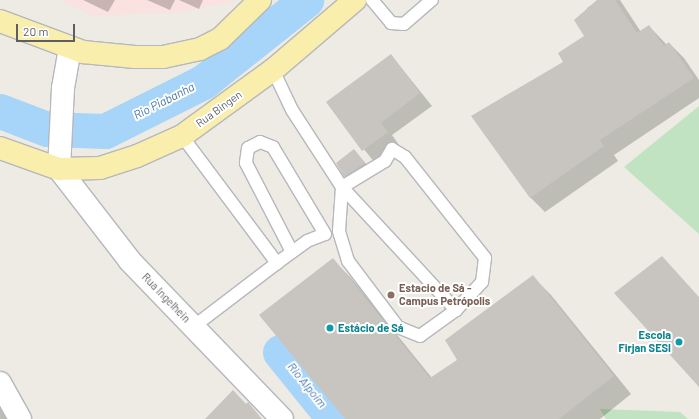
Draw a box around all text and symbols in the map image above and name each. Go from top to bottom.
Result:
scale bar [18,16,77,42]
text: 20 m [23,24,49,38]
water label: Rio Piabanha [131,79,197,123]
street label: Rua Bingen [193,88,245,130]
street label: Rua Ingelhein [139,270,193,326]
place label: Estacio de Sá - Campus Petrópolis [399,282,490,308]
marker: Estacio de Sá - Campus Petrópolis [386,290,396,300]
place label: Estácio de Sá [338,321,404,335]
marker: Estácio de Sá [325,323,335,333]
place label: Escola Firjan SESI [619,329,671,355]
marker: Escola Firjan SESI [674,337,684,347]
water label: Rio Alpoim [284,360,330,410]

